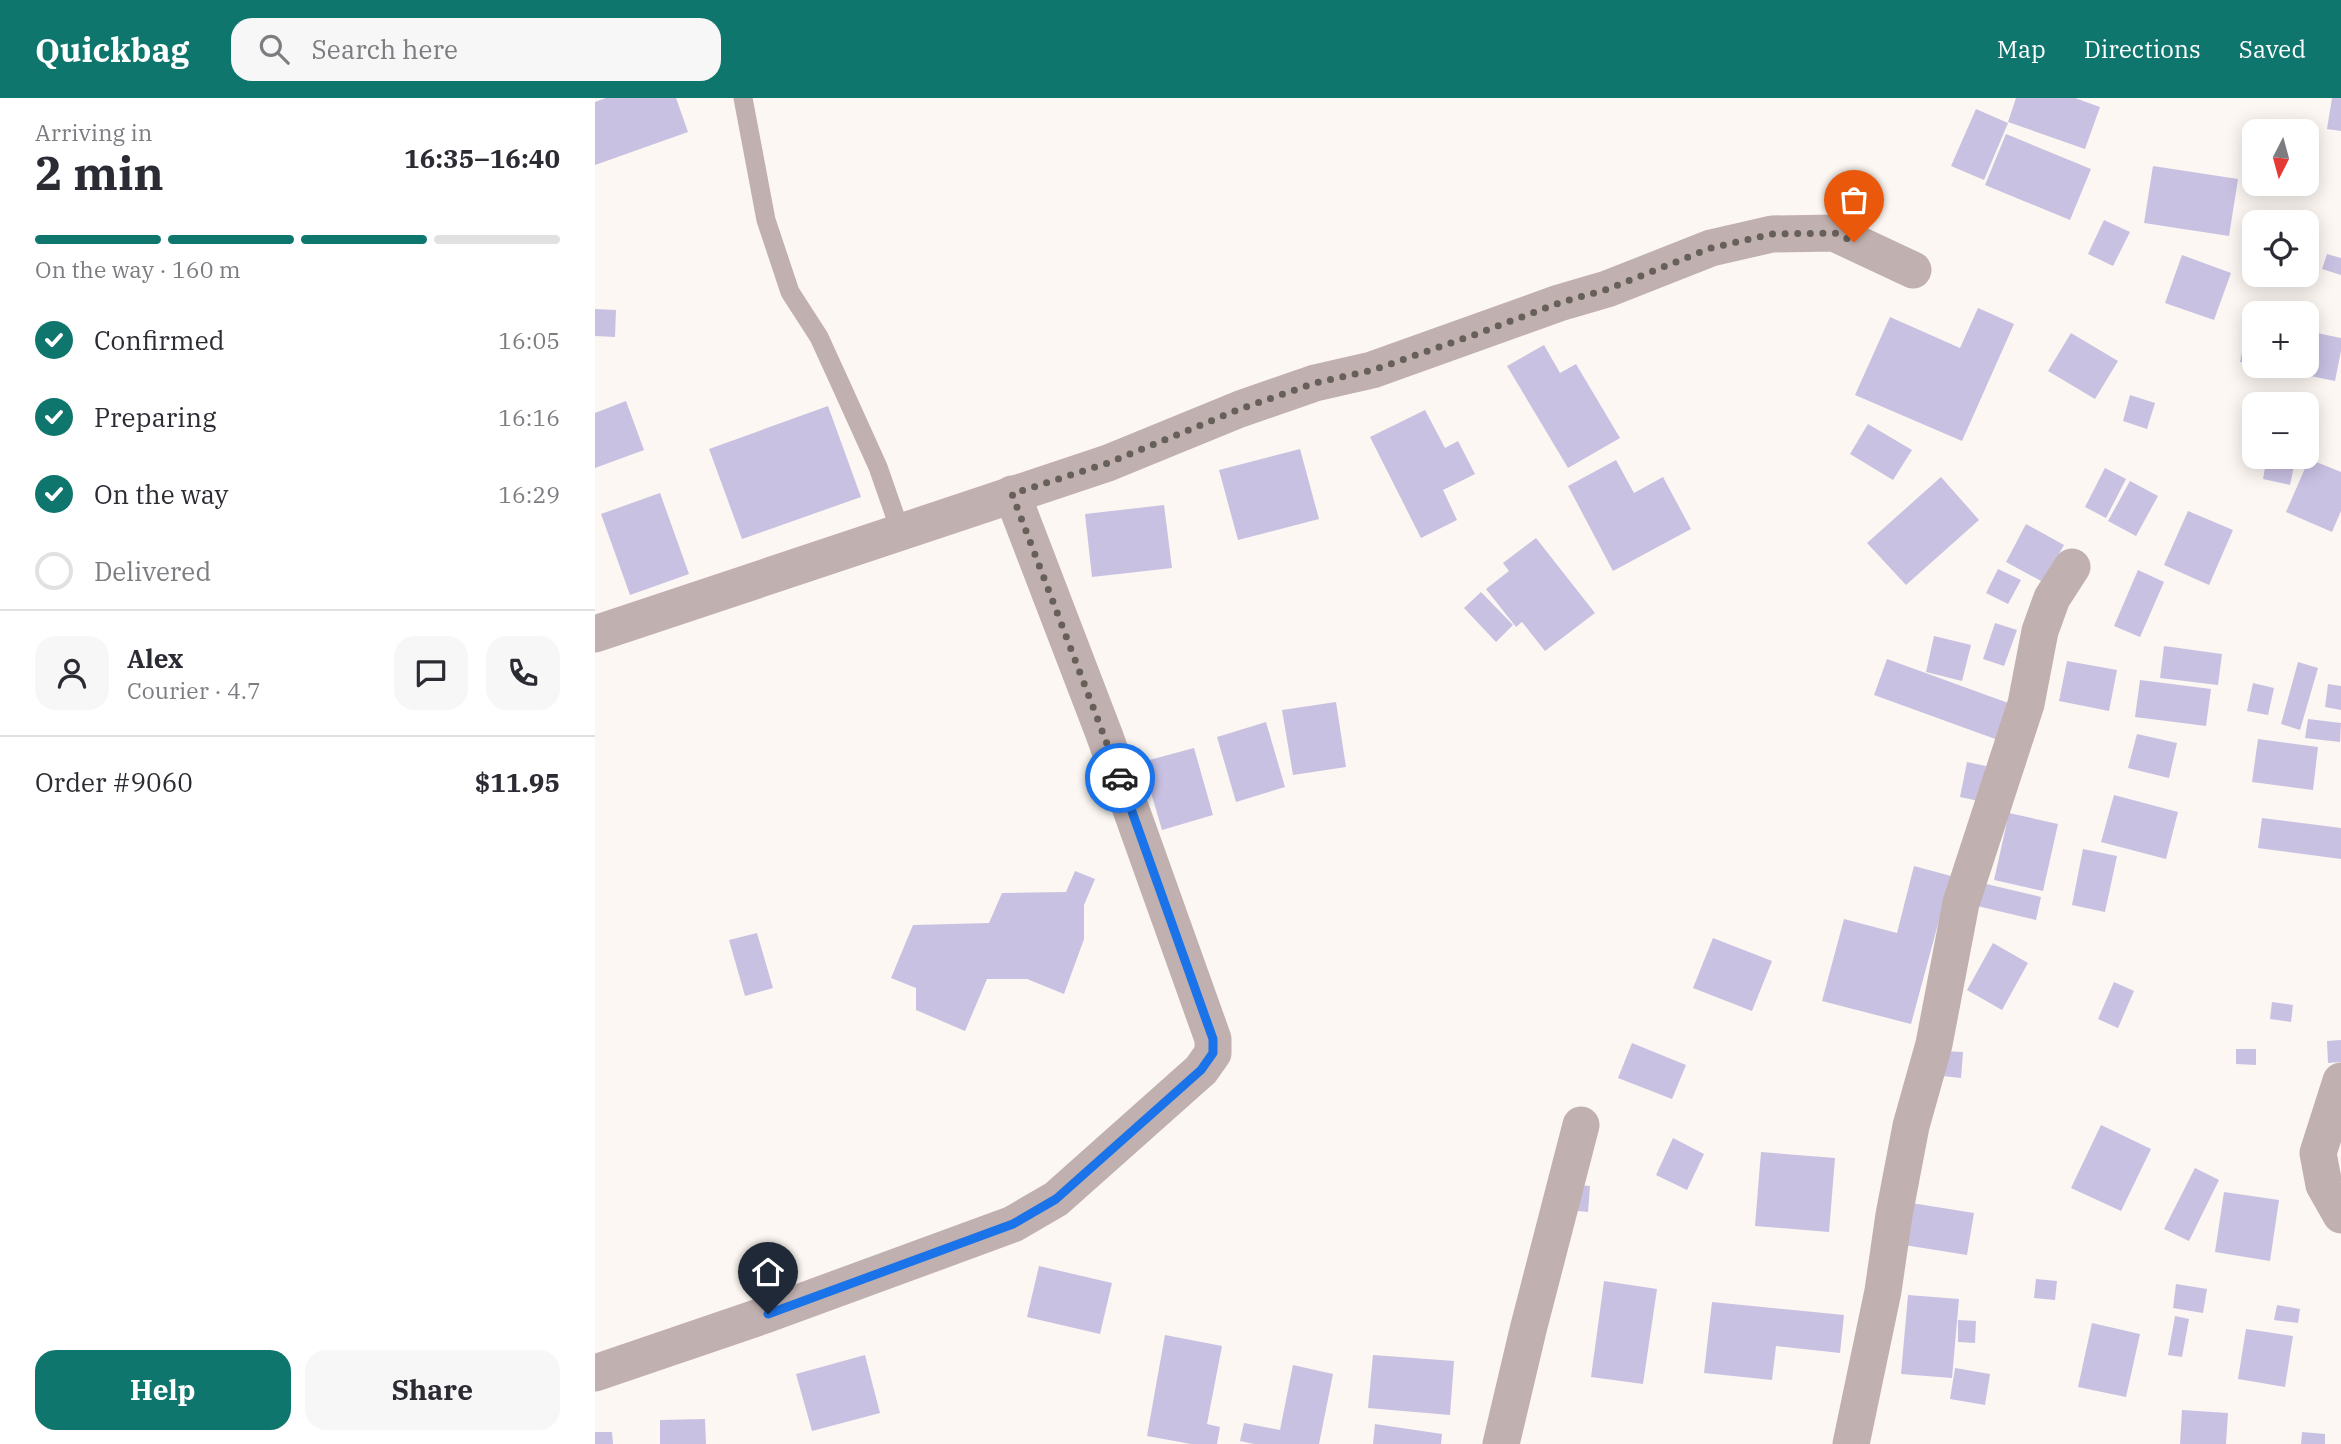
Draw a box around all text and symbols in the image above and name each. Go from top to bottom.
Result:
search box [231,18,721,81]
text: Quickbag [35,28,189,71]
icon: search [255,30,293,68]
text: Search here [311,32,458,66]
text: Map [1997,33,2046,65]
text: Directions [2084,33,2201,65]
text: Saved [2239,33,2306,65]
text: Arriving in [35,117,152,147]
north arrow [2242,119,2319,196]
map controls [2242,119,2319,469]
text: 16:35–16:40 [404,141,560,175]
text: 2 min [35,143,164,203]
pin [1824,170,1884,242]
icon: bag [1835,181,1873,219]
button: locate [2242,210,2319,287]
text: On the way · 160 m [35,254,241,284]
button: + [2242,301,2319,378]
icon: check [35,321,73,359]
text: Confirmed [94,323,225,357]
text: 16:05 [498,325,560,355]
button: − [2242,392,2319,469]
icon: check [35,398,73,436]
text: Preparing [94,400,216,434]
text: 16:16 [498,402,560,432]
icon: check [35,475,73,513]
text: On the way [94,477,228,511]
text: 16:29 [498,479,560,509]
text: Delivered [94,554,211,588]
button: person [35,636,109,710]
button: chat [394,636,468,710]
button: phone [486,636,560,710]
text: Alex [127,641,183,675]
text: Courier · 4.7 [127,675,261,705]
courier [1085,743,1155,813]
icon: car [1101,759,1139,797]
text: Order #9060 [35,765,193,799]
text: $11.95 [475,765,560,799]
pin [738,1242,798,1314]
icon: home [749,1253,787,1291]
button: Help [35,1350,291,1430]
button: Share [305,1350,560,1430]

